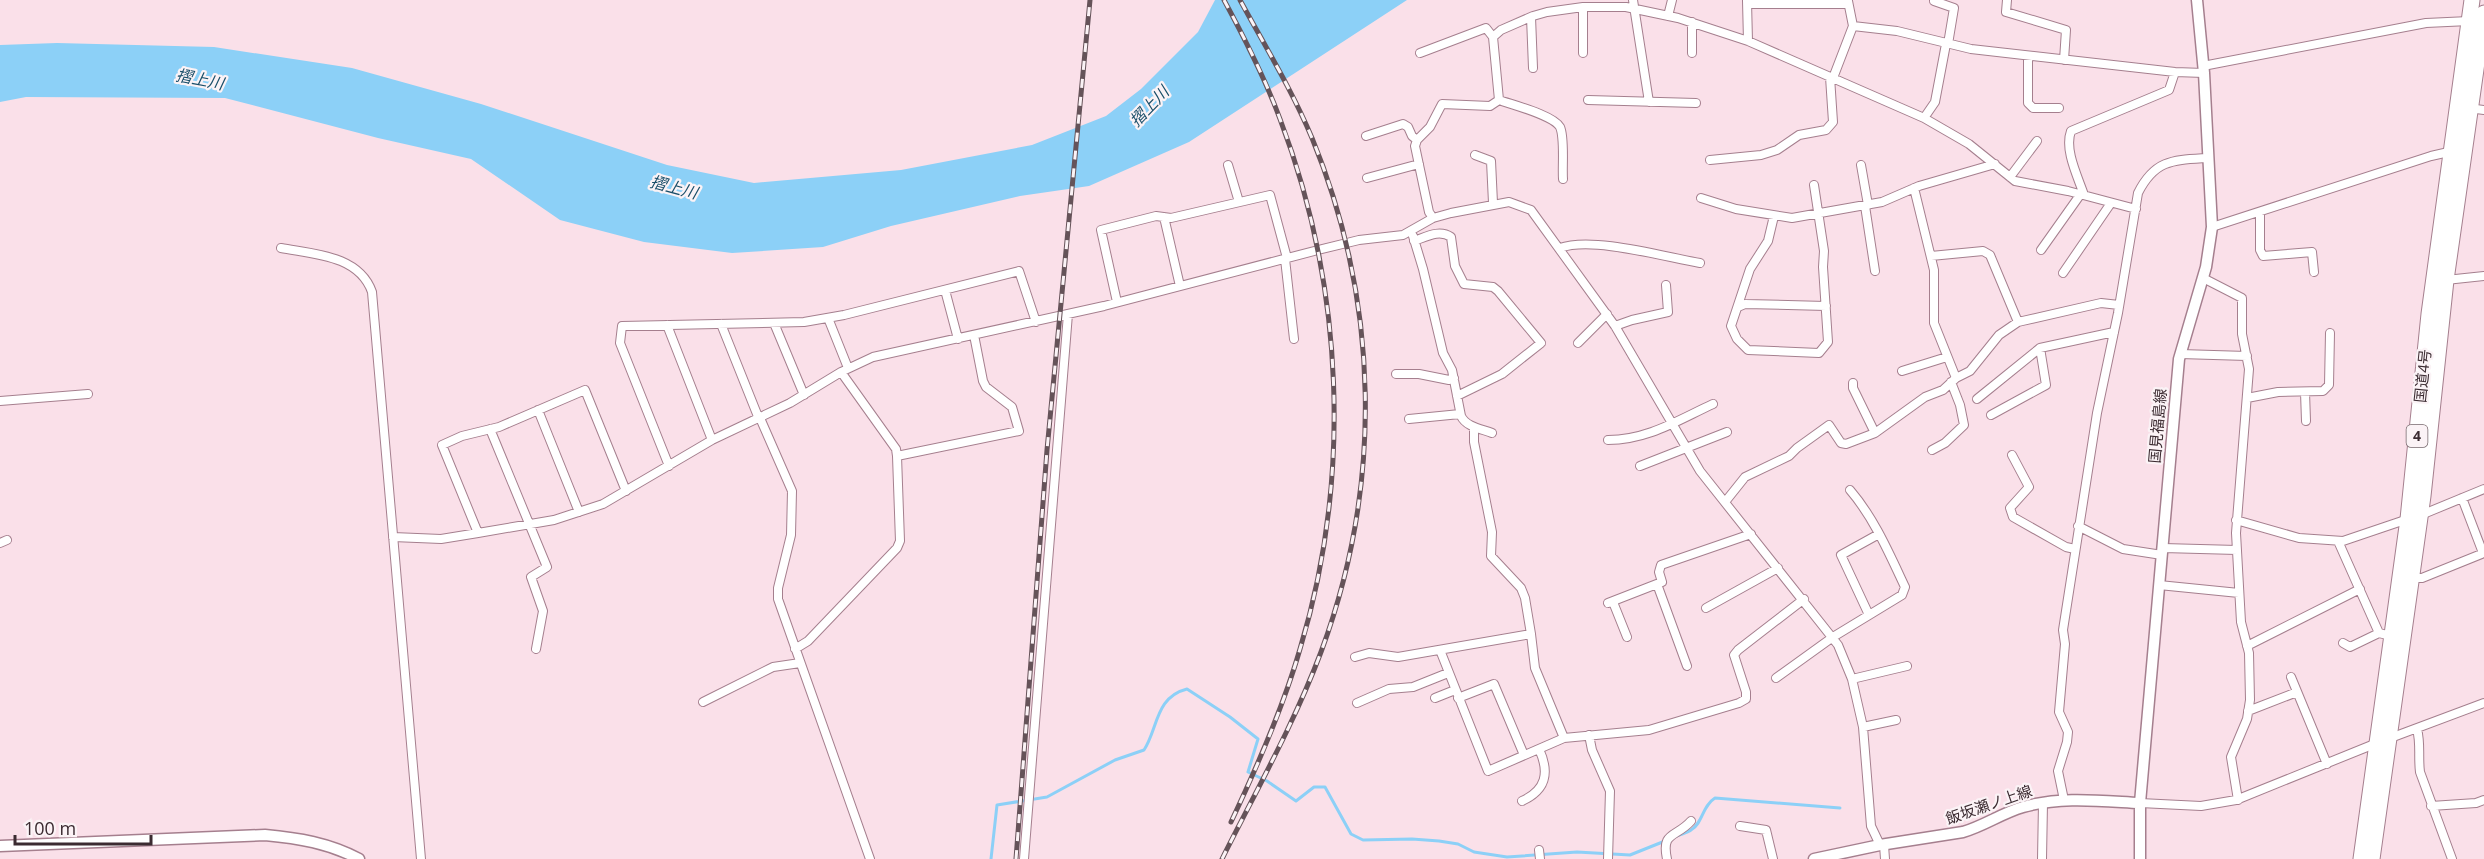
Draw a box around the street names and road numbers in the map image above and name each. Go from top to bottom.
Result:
street label: 国道4号 [2409,348,2435,404]
street label: 国見福島線 [2144,388,2170,464]
road number: 4 [2406,425,2428,447]
street label: 飯坂瀬ノ上線 [1943,780,2034,828]

